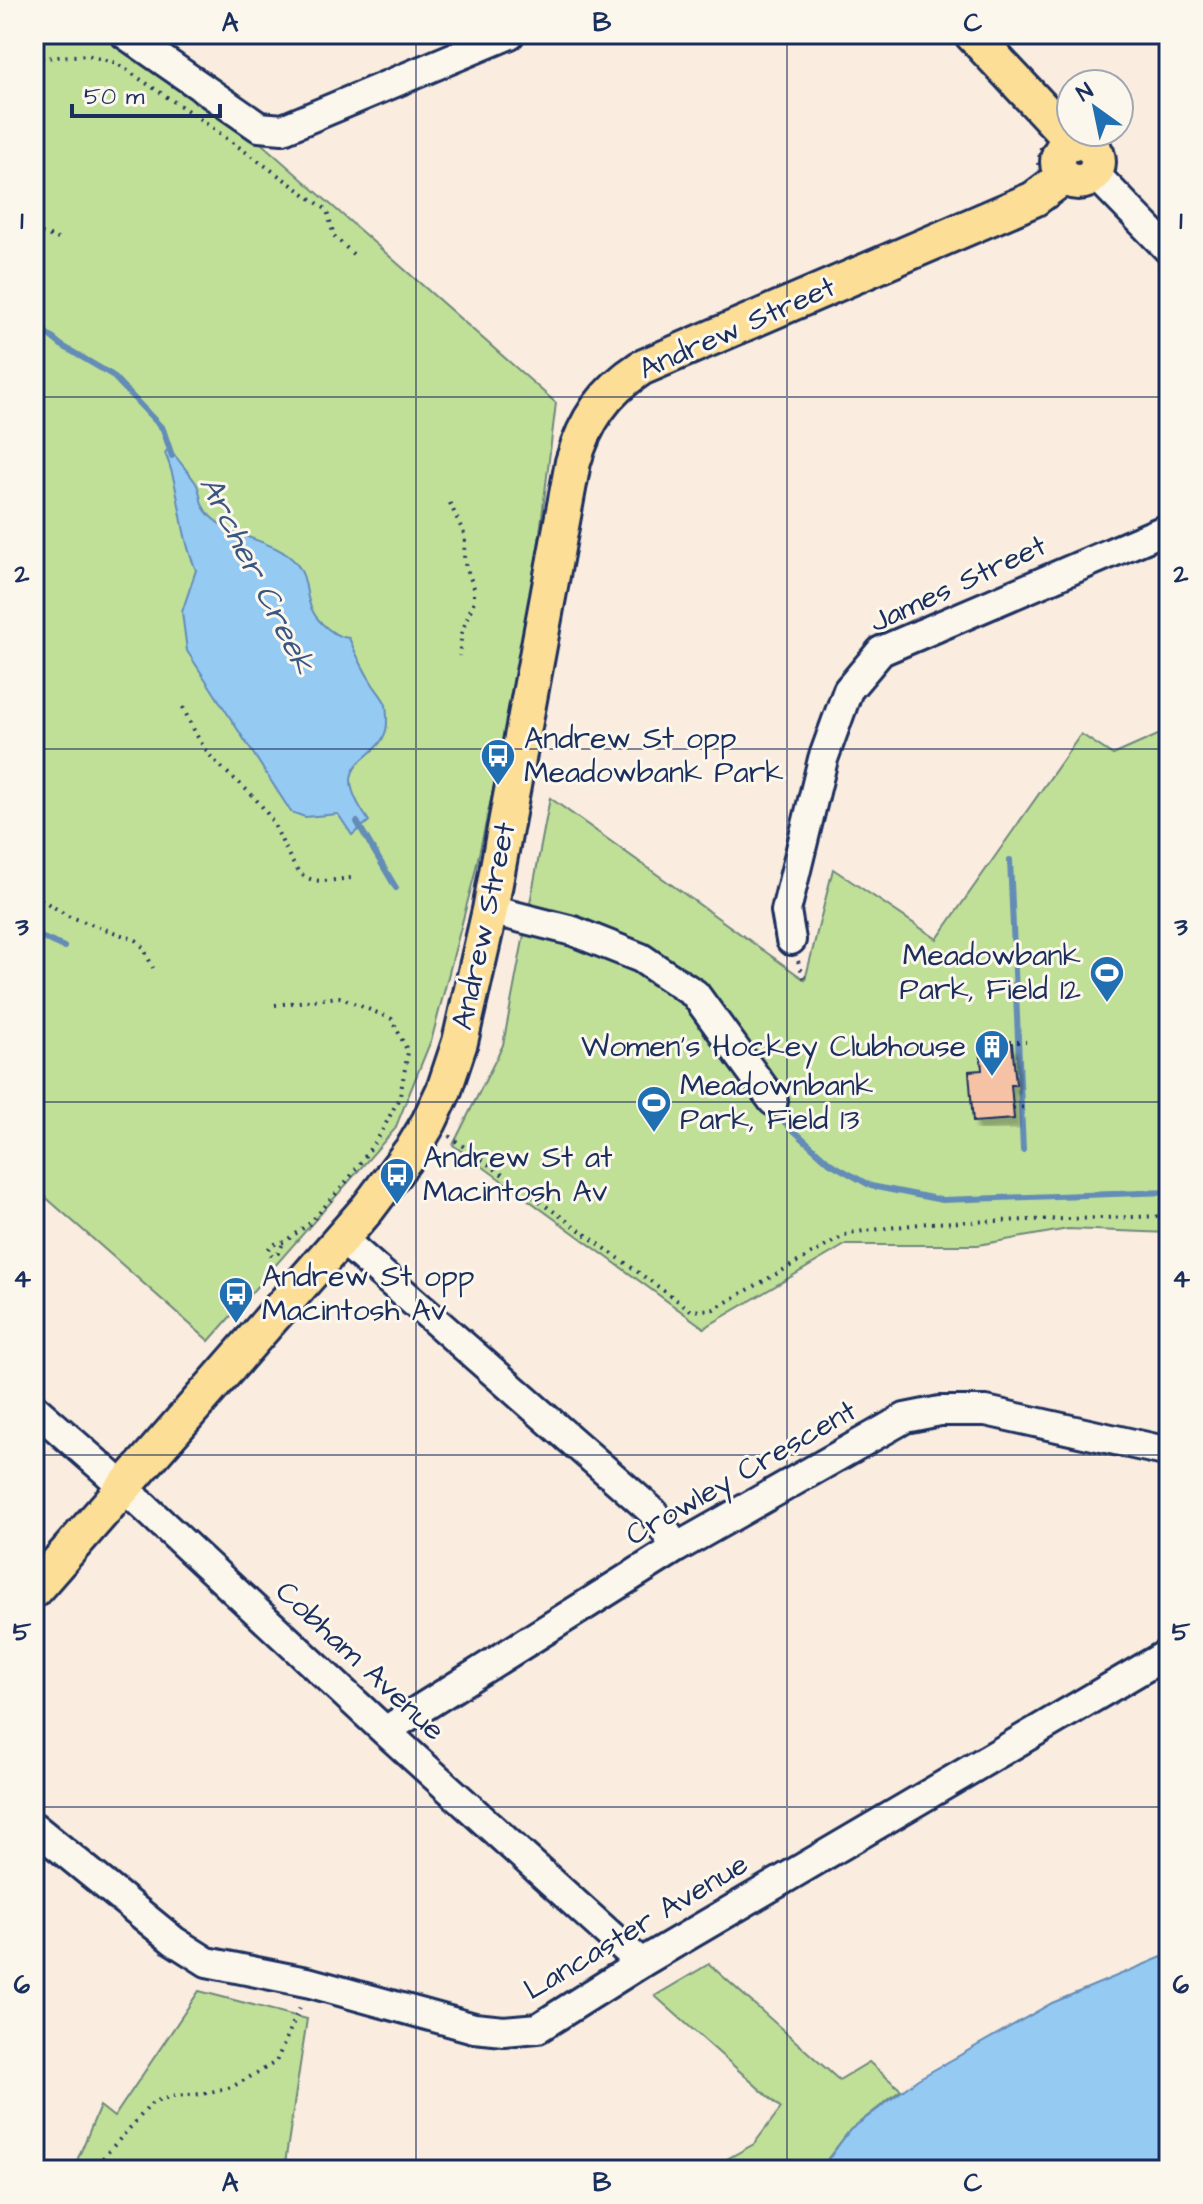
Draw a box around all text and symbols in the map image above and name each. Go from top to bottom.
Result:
text: A [222,5,239,41]
text: B [593,5,612,41]
text: C [964,5,983,41]
scale bar [72,68,220,118]
north arrow [1055,68,1135,148]
text: N [1071,76,1099,109]
text: 50 m [84,80,145,114]
text: 1 [20,203,24,239]
text: 1 [1179,203,1183,239]
street label: Andrew Street [632,266,842,390]
water label: Archer Creek [188,468,327,683]
street label: James Street [863,525,1053,643]
text: 2 [14,556,30,592]
text: 2 [1173,556,1189,592]
place label: Andrew St opp Meadowbank Park [524,718,784,794]
bus stop icon: Andrew St opp Meadowbank Park [479,737,517,787]
street label: Andrew Street [442,818,526,1034]
text: 3 [14,909,29,945]
text: 3 [1173,909,1188,945]
place label: Meadowbank Park, Field 12 [900,935,1081,1011]
sports icon: Meadowbank Park, Field 12 [1088,954,1126,1004]
place label: Women's Hockey Clubhouse [581,1026,966,1069]
building icon: Women's Hockey Clubhouse [973,1028,1011,1078]
place label: Meadownbank Park, Field 13 [680,1065,873,1141]
sports icon: Meadownbank Park, Field 13 [635,1084,673,1134]
place label: Andrew St at Macintosh Av [423,1137,612,1213]
bus stop icon: Andrew St at Macintosh Av [378,1156,416,1206]
place label: Andrew St opp Macintosh Av [262,1256,474,1332]
text: 4 [13,1261,31,1297]
text: 4 [1172,1261,1190,1297]
bus stop icon: Andrew St opp Macintosh Av [217,1275,255,1325]
street label: Crowley Crescent [618,1390,864,1557]
street label: Cobham Avenue [266,1571,454,1751]
text: 5 [13,1614,32,1650]
text: 5 [1172,1614,1191,1650]
street label: Lancaster Avenue [516,1843,756,2011]
text: 6 [14,1967,31,2003]
text: 6 [1173,1967,1190,2003]
text: A [222,2165,239,2201]
text: B [593,2165,612,2201]
text: C [964,2165,983,2201]

